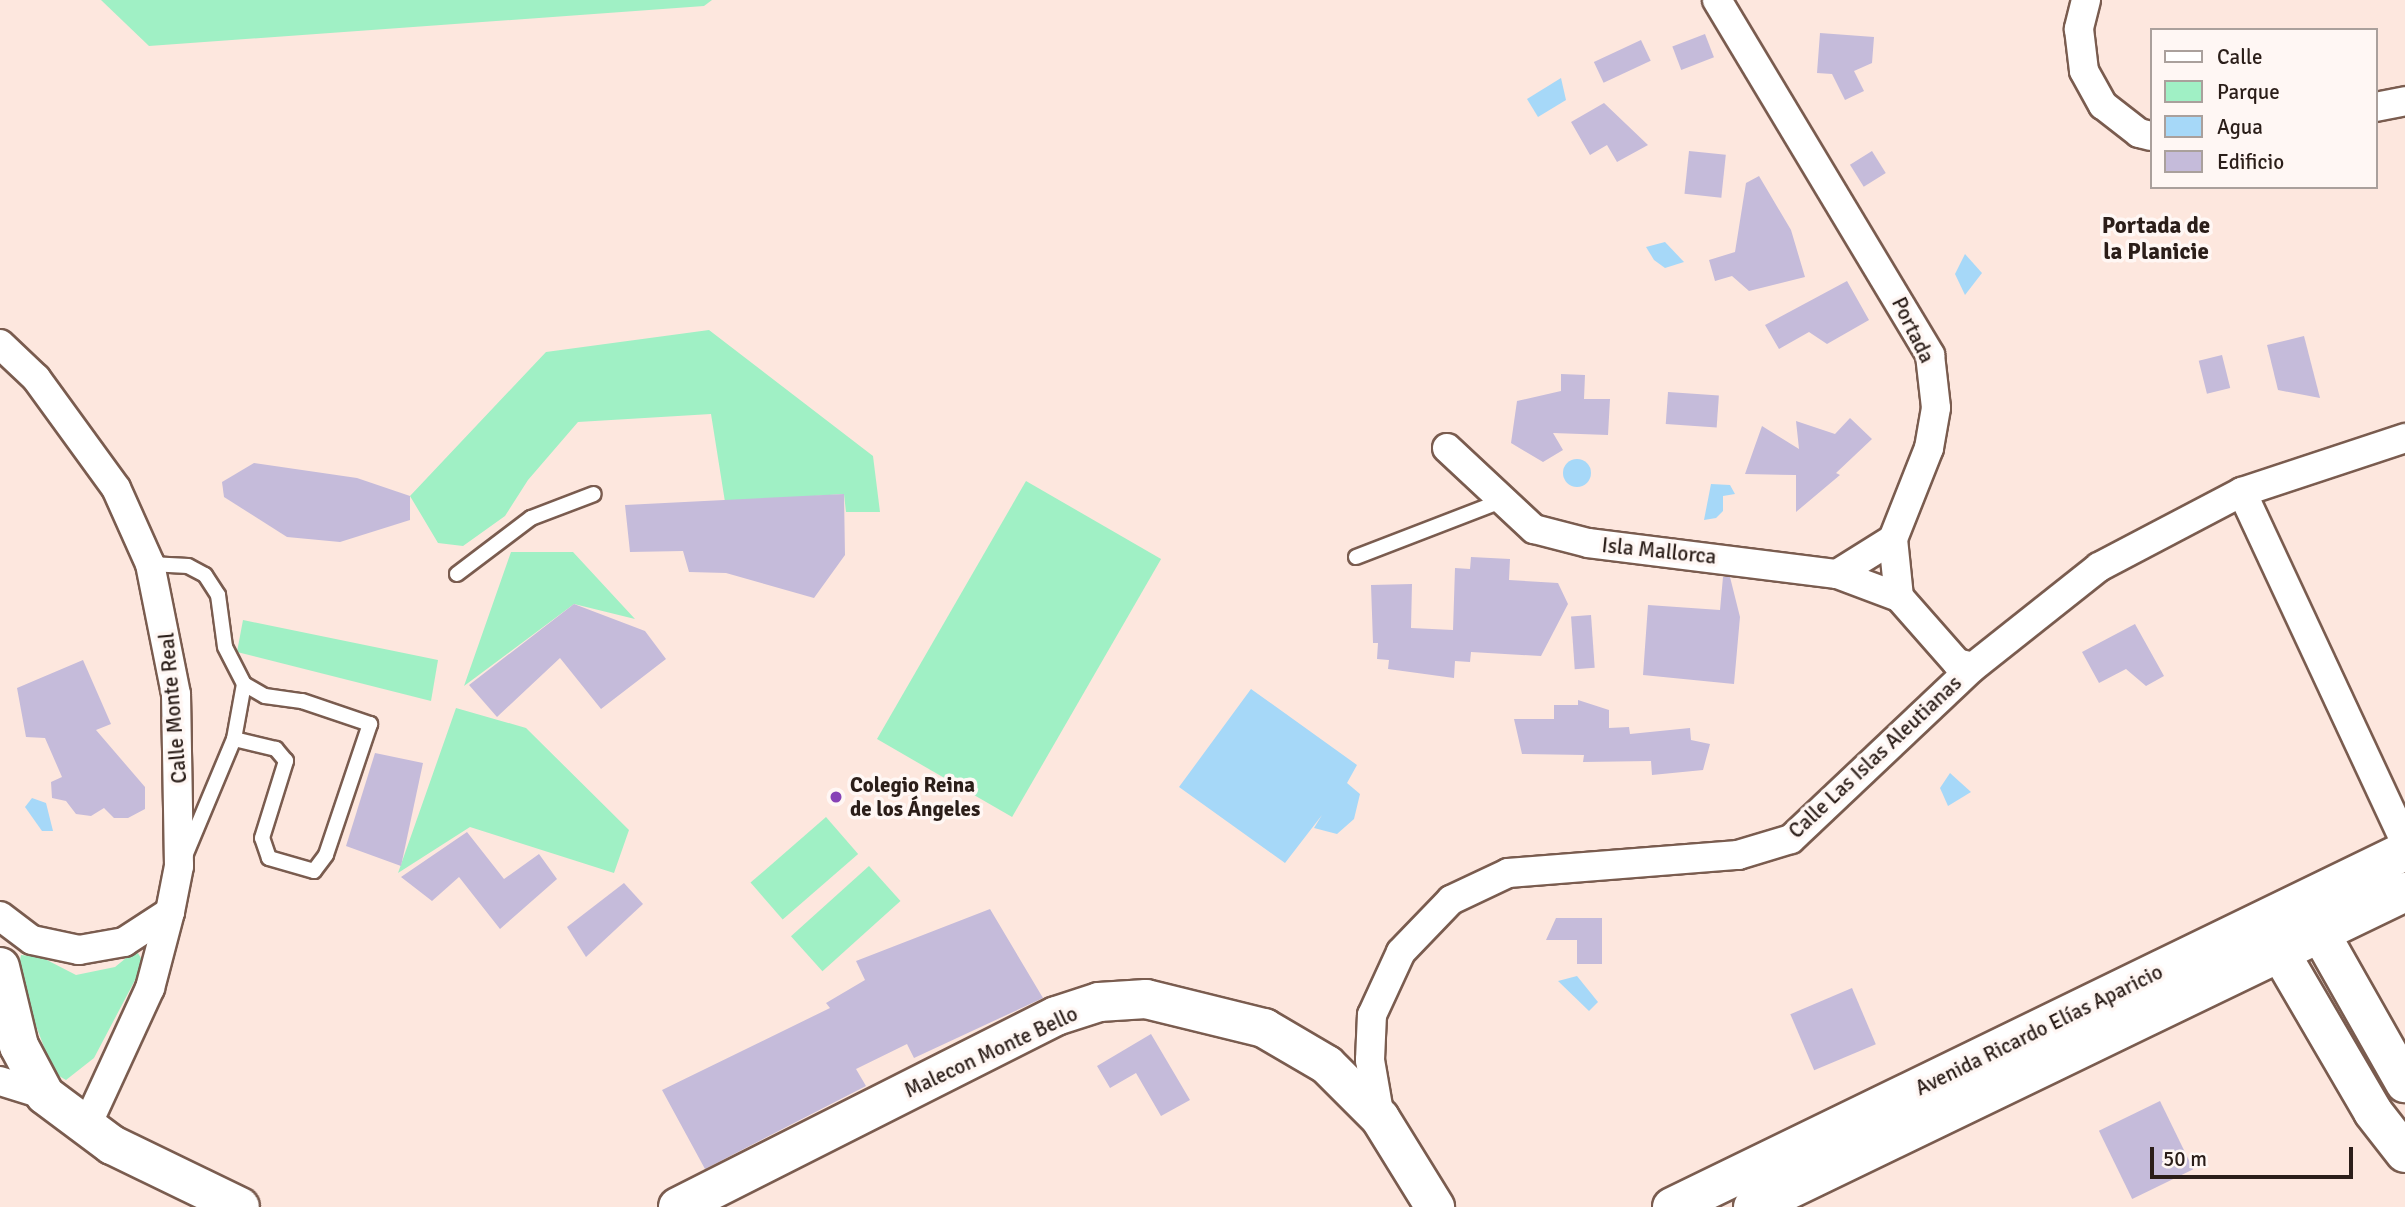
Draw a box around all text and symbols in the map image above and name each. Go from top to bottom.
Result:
legend [2150,28,2377,189]
text: Calle [2217,44,2263,70]
text: Parque [2217,79,2280,105]
text: Agua [2217,114,2263,140]
text: Edificio [2217,149,2284,175]
district label: Portada de la Planicie [2102,212,2210,266]
street label: Portada [1886,293,1940,367]
street label: Isla Mallorca [1600,532,1718,570]
street label: Calle Monte Real [154,631,192,785]
street label: Calle Las Islas Aleutianas [1783,670,1967,844]
place label: Colegio Reina de los Ángeles [850,772,980,822]
marker: Colegio Reina de los Ángeles [828,789,844,805]
street label: Avenida Ricardo Elías Aparicio [1911,959,2167,1101]
street label: Malecon Monte Bello [900,1001,1082,1103]
scale bar [2153,1134,2356,1178]
text: 50 m [2163,1146,2207,1172]

